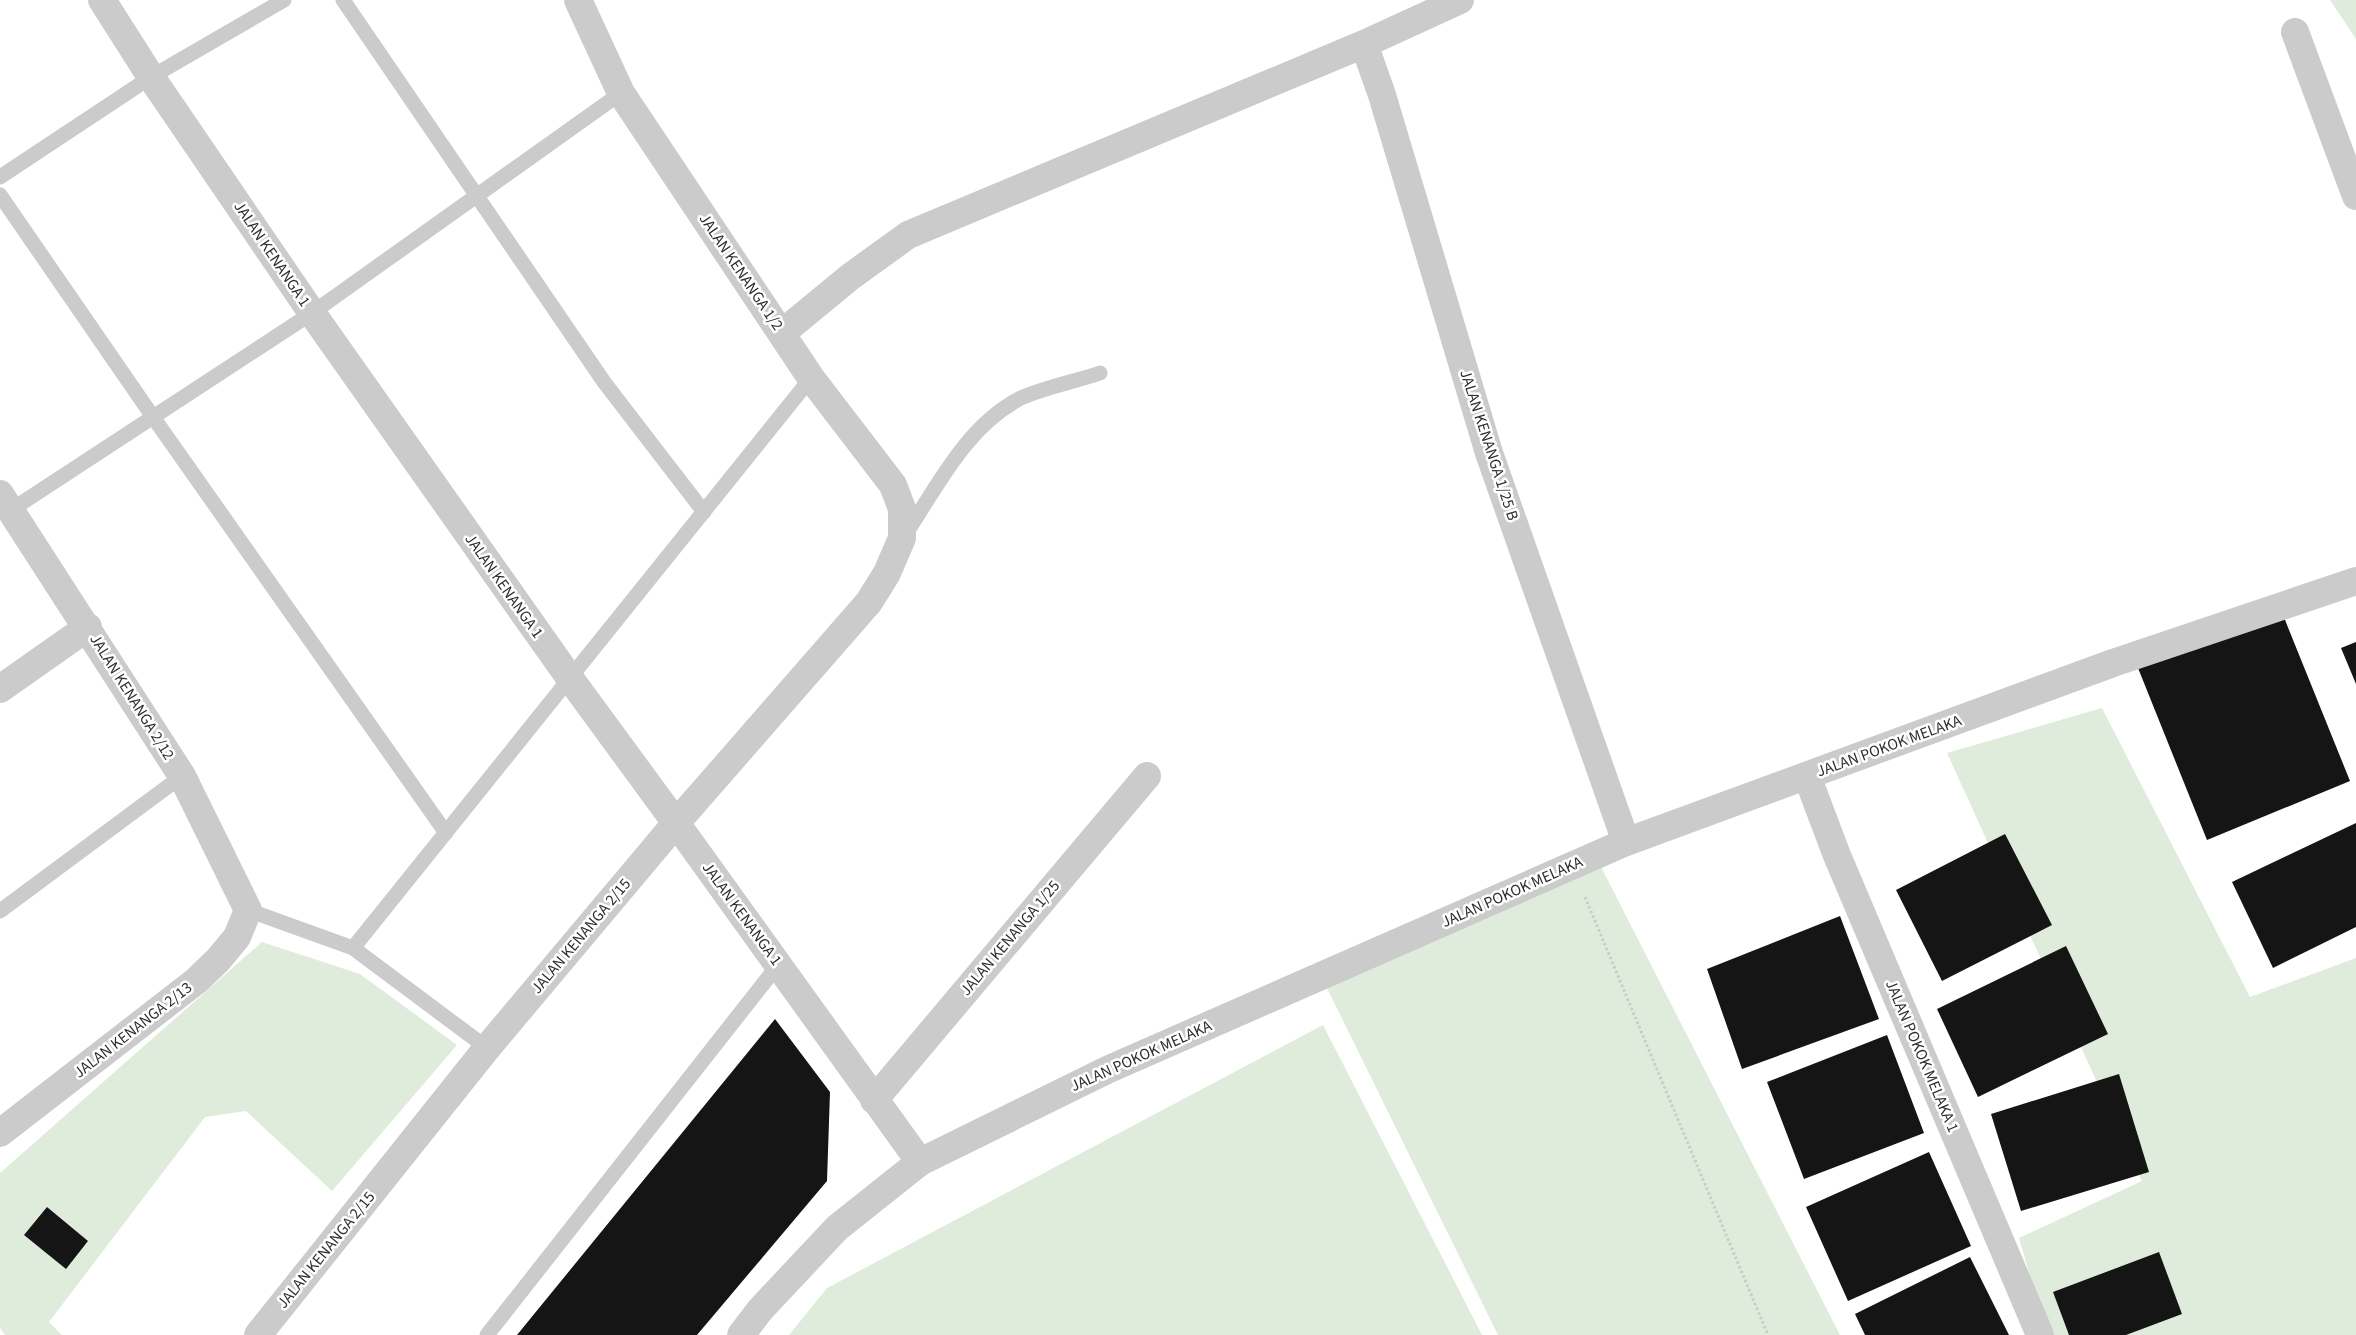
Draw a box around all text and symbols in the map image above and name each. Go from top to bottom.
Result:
street label: JALAN KENANGA 1 [228,197,316,311]
street label: JALAN KENANGA 1/2 [694,209,788,335]
street label: JALAN KENANGA 1/25 B [1454,367,1524,523]
street label: JALAN KENANGA 1 [460,529,548,643]
street label: JALAN KENANGA 2/12 [84,630,180,764]
street label: JALAN POKOK MELAKA [1814,709,1965,782]
street label: JALAN POKOK MELAKA [1438,851,1586,933]
street label: JALAN KENANGA 1 [697,858,787,970]
street label: JALAN KENANGA 2/15 [526,873,636,998]
street label: JALAN KENANGA 1/25 [955,875,1065,1000]
street label: JALAN POKOK MELAKA 1 [1880,976,1964,1136]
street label: JALAN KENANGA 2/13 [69,977,197,1083]
street label: JALAN POKOK MELAKA [1067,1015,1215,1097]
street label: JALAN KENANGA 2/15 [272,1187,380,1313]

